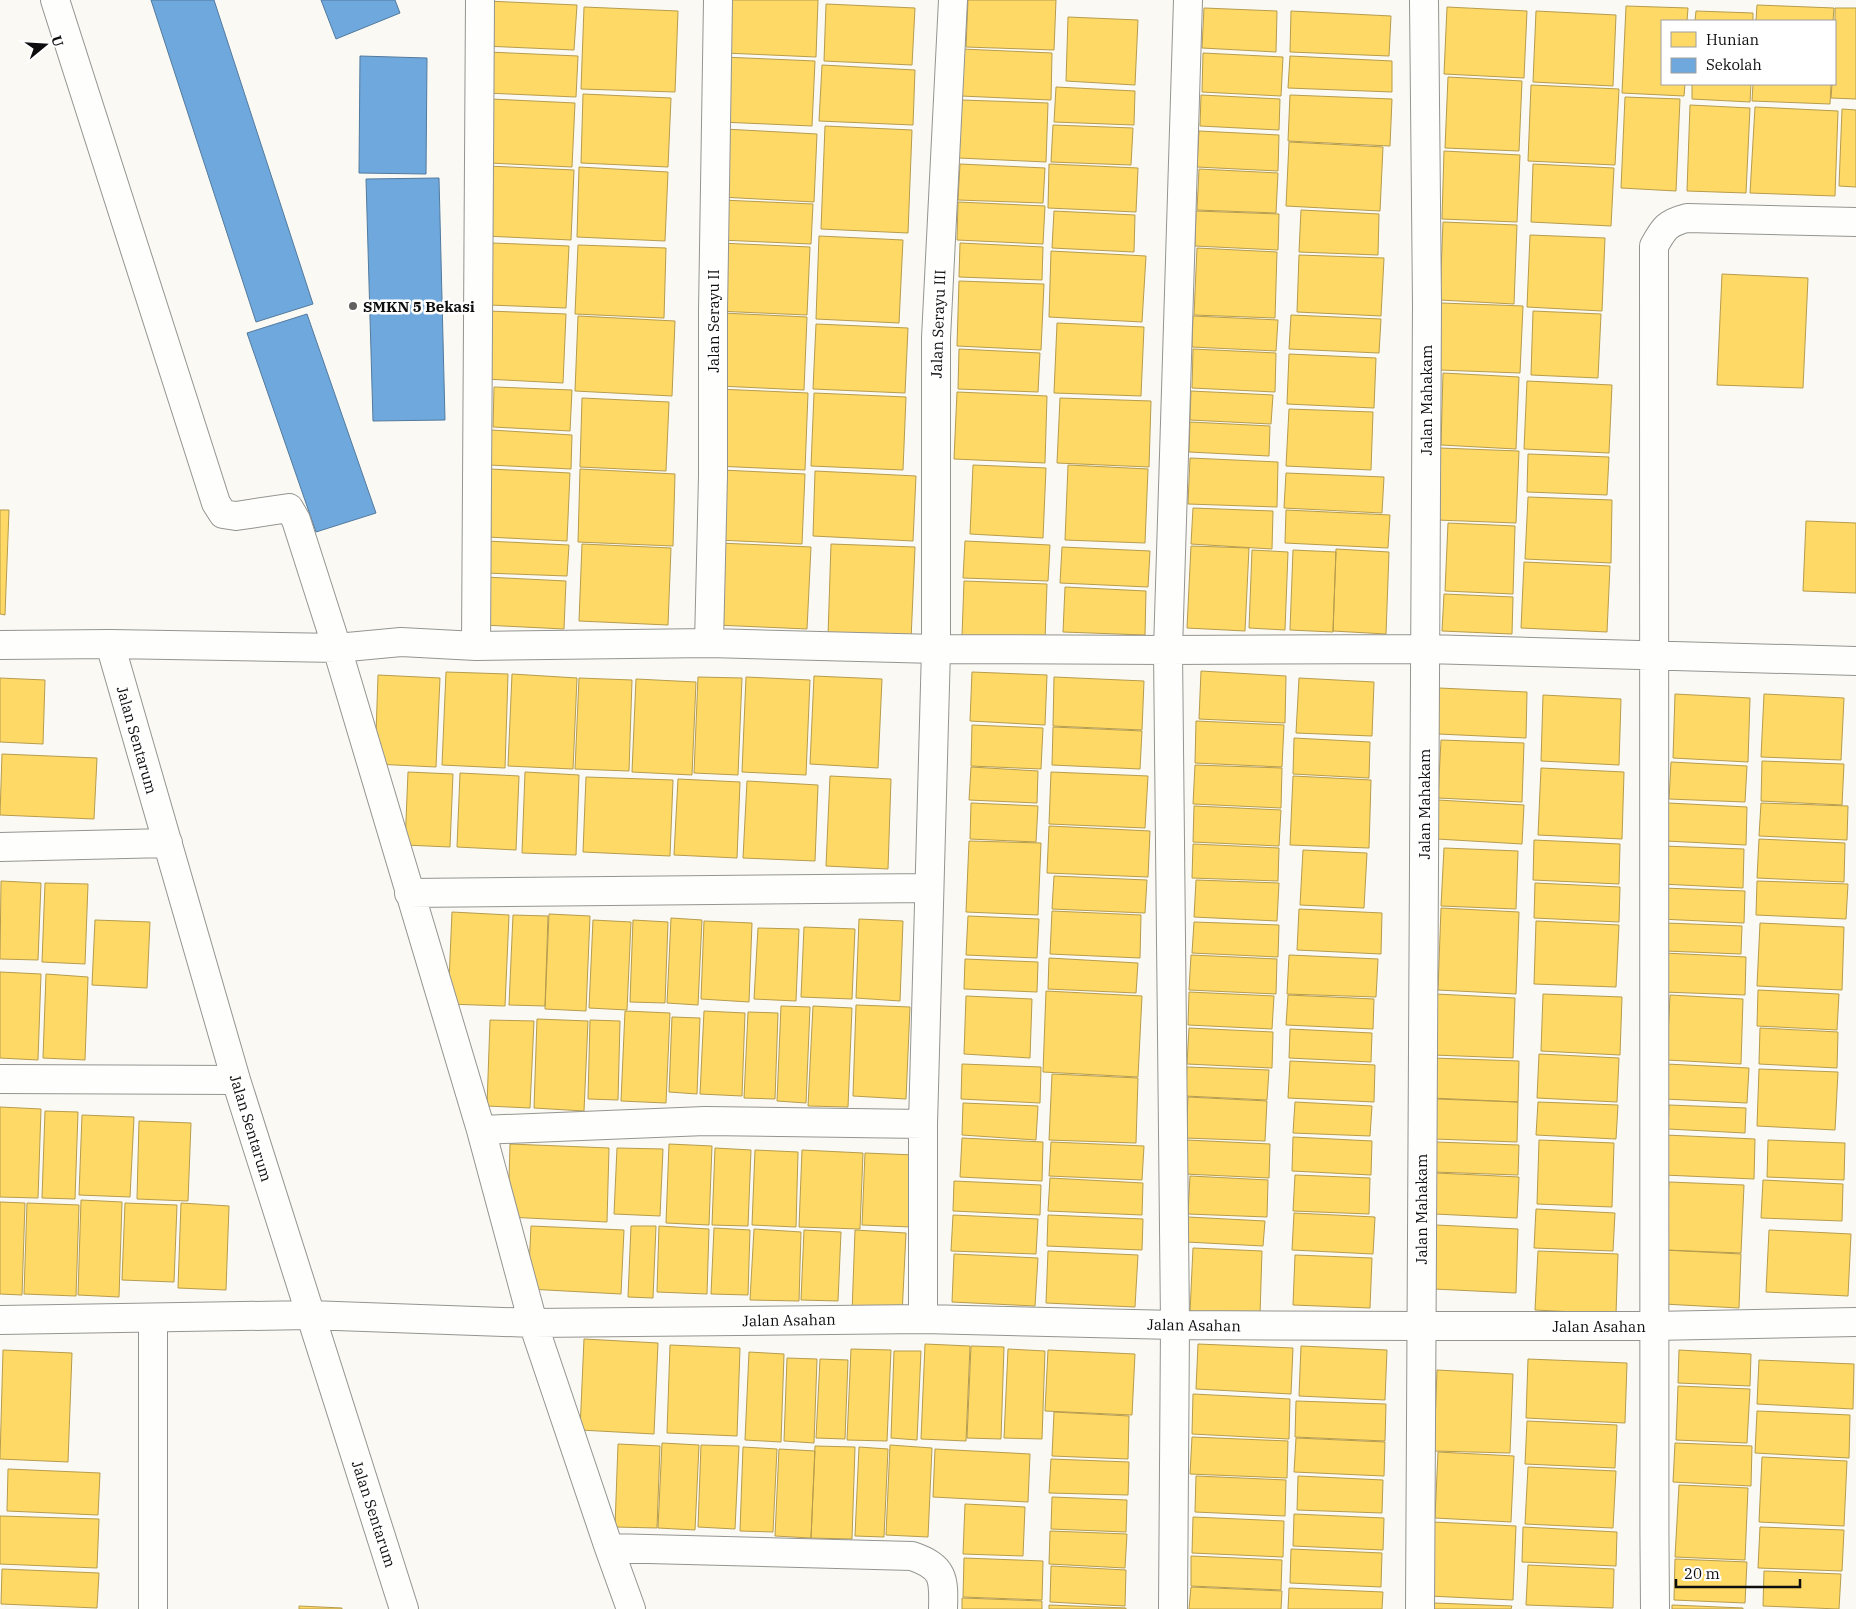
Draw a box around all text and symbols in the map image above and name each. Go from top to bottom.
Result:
north arrow [20,20,70,70]
legend [1661,20,1836,85]
text: Hunian [1706,30,1760,49]
text: U [47,33,68,49]
text: Sekolah [1706,55,1762,74]
street label: Jalan Serayu II [704,269,723,373]
street label: Jalan Serayu III [927,269,949,379]
place label: SMKN 5 Bekasi [363,297,475,316]
marker: SMKN 5 Bekasi [347,300,359,312]
street label: Jalan Mahakam [1417,345,1436,455]
street label: Jalan Sentarum [113,684,161,796]
street label: Jalan Mahakam [1415,749,1434,859]
street label: Jalan Sentarum [226,1072,276,1184]
street label: Jalan Mahakam [1412,1154,1431,1264]
street label: Jalan Asahan [742,1310,836,1330]
street label: Jalan Asahan [1147,1315,1241,1335]
street label: Jalan Asahan [1552,1317,1646,1336]
street label: Jalan Sentarum [348,1458,400,1570]
scale bar [1676,1556,1800,1588]
text: 20 m [1684,1564,1720,1583]

